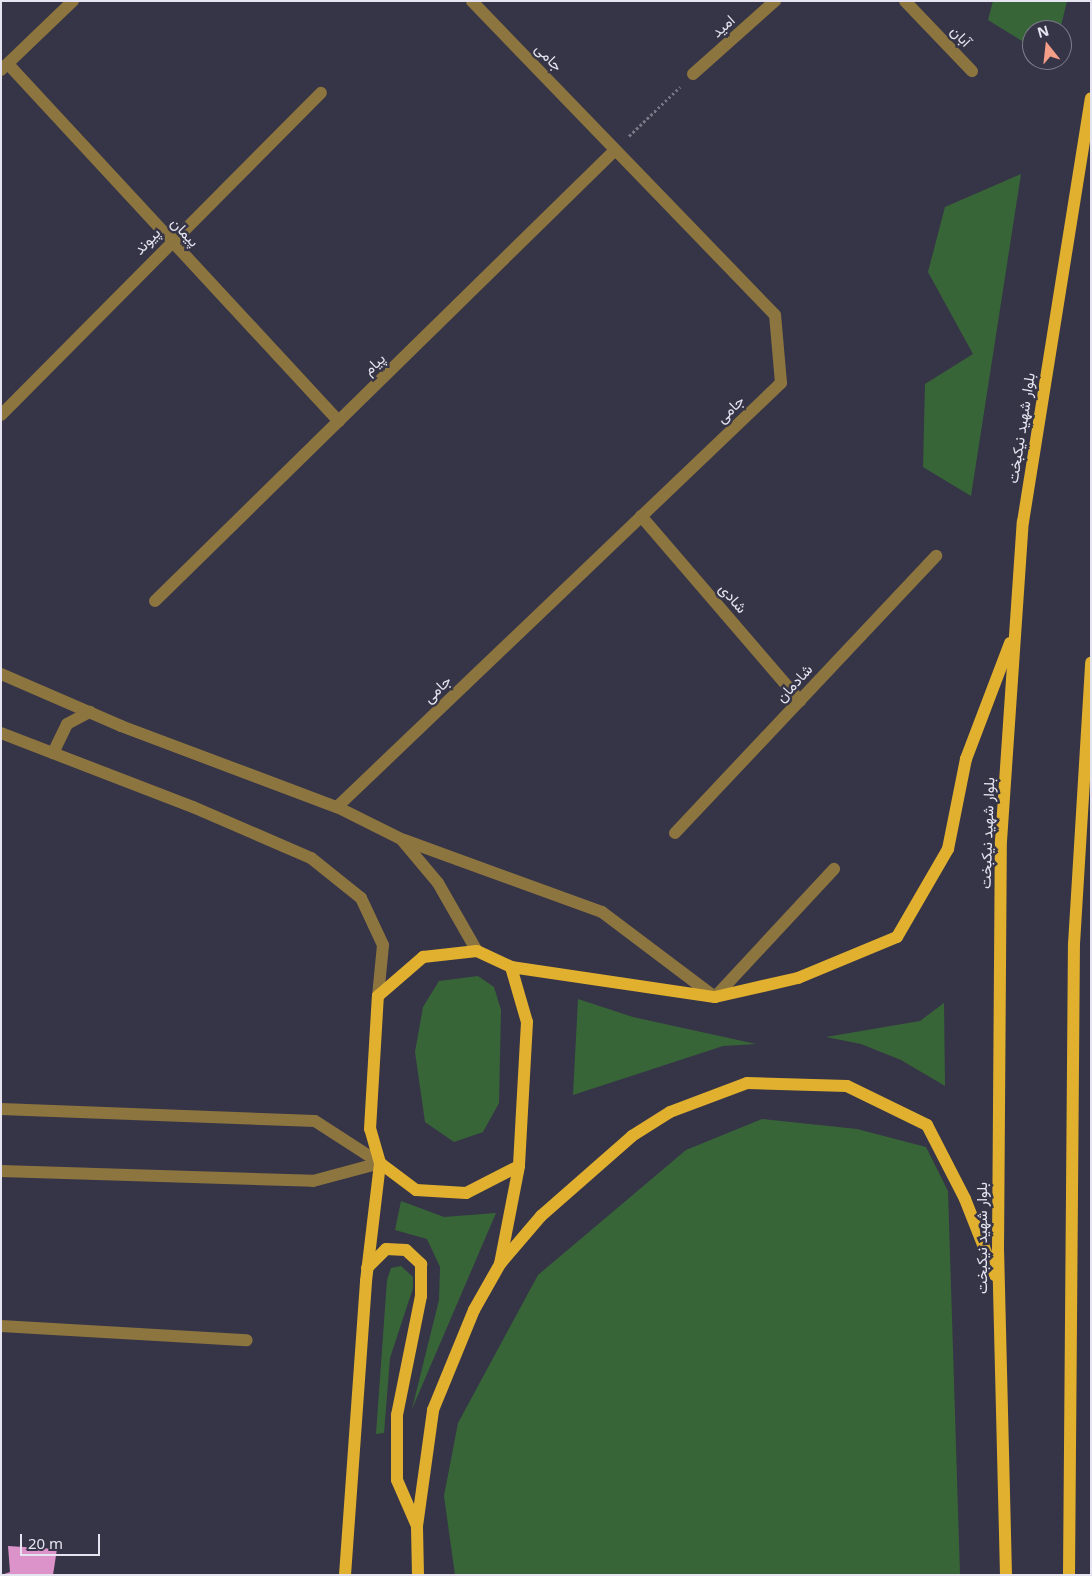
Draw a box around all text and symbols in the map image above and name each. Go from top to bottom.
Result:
street label: امید [708,11,738,41]
north arrow [1022,20,1072,70]
text: N [1035,20,1051,42]
street label: آبان [947,22,975,50]
street label: جامی [531,39,567,75]
street label: پیمان [167,214,203,250]
street label: پیوند [130,224,164,258]
street label: پیام [359,349,389,379]
street label: بلوار شهید نیکبخت [1003,371,1039,485]
street label: جامی [712,391,748,427]
street label: شادی [715,579,751,617]
street label: شادمان [772,660,816,706]
street label: جامی [419,671,455,707]
street label: بلوار شهید نیکبخت [976,777,998,889]
street label: بلوار شهید نیکبخت [973,1182,991,1294]
scale bar [22,1524,102,1556]
text: 20 m [28,1533,63,1553]

